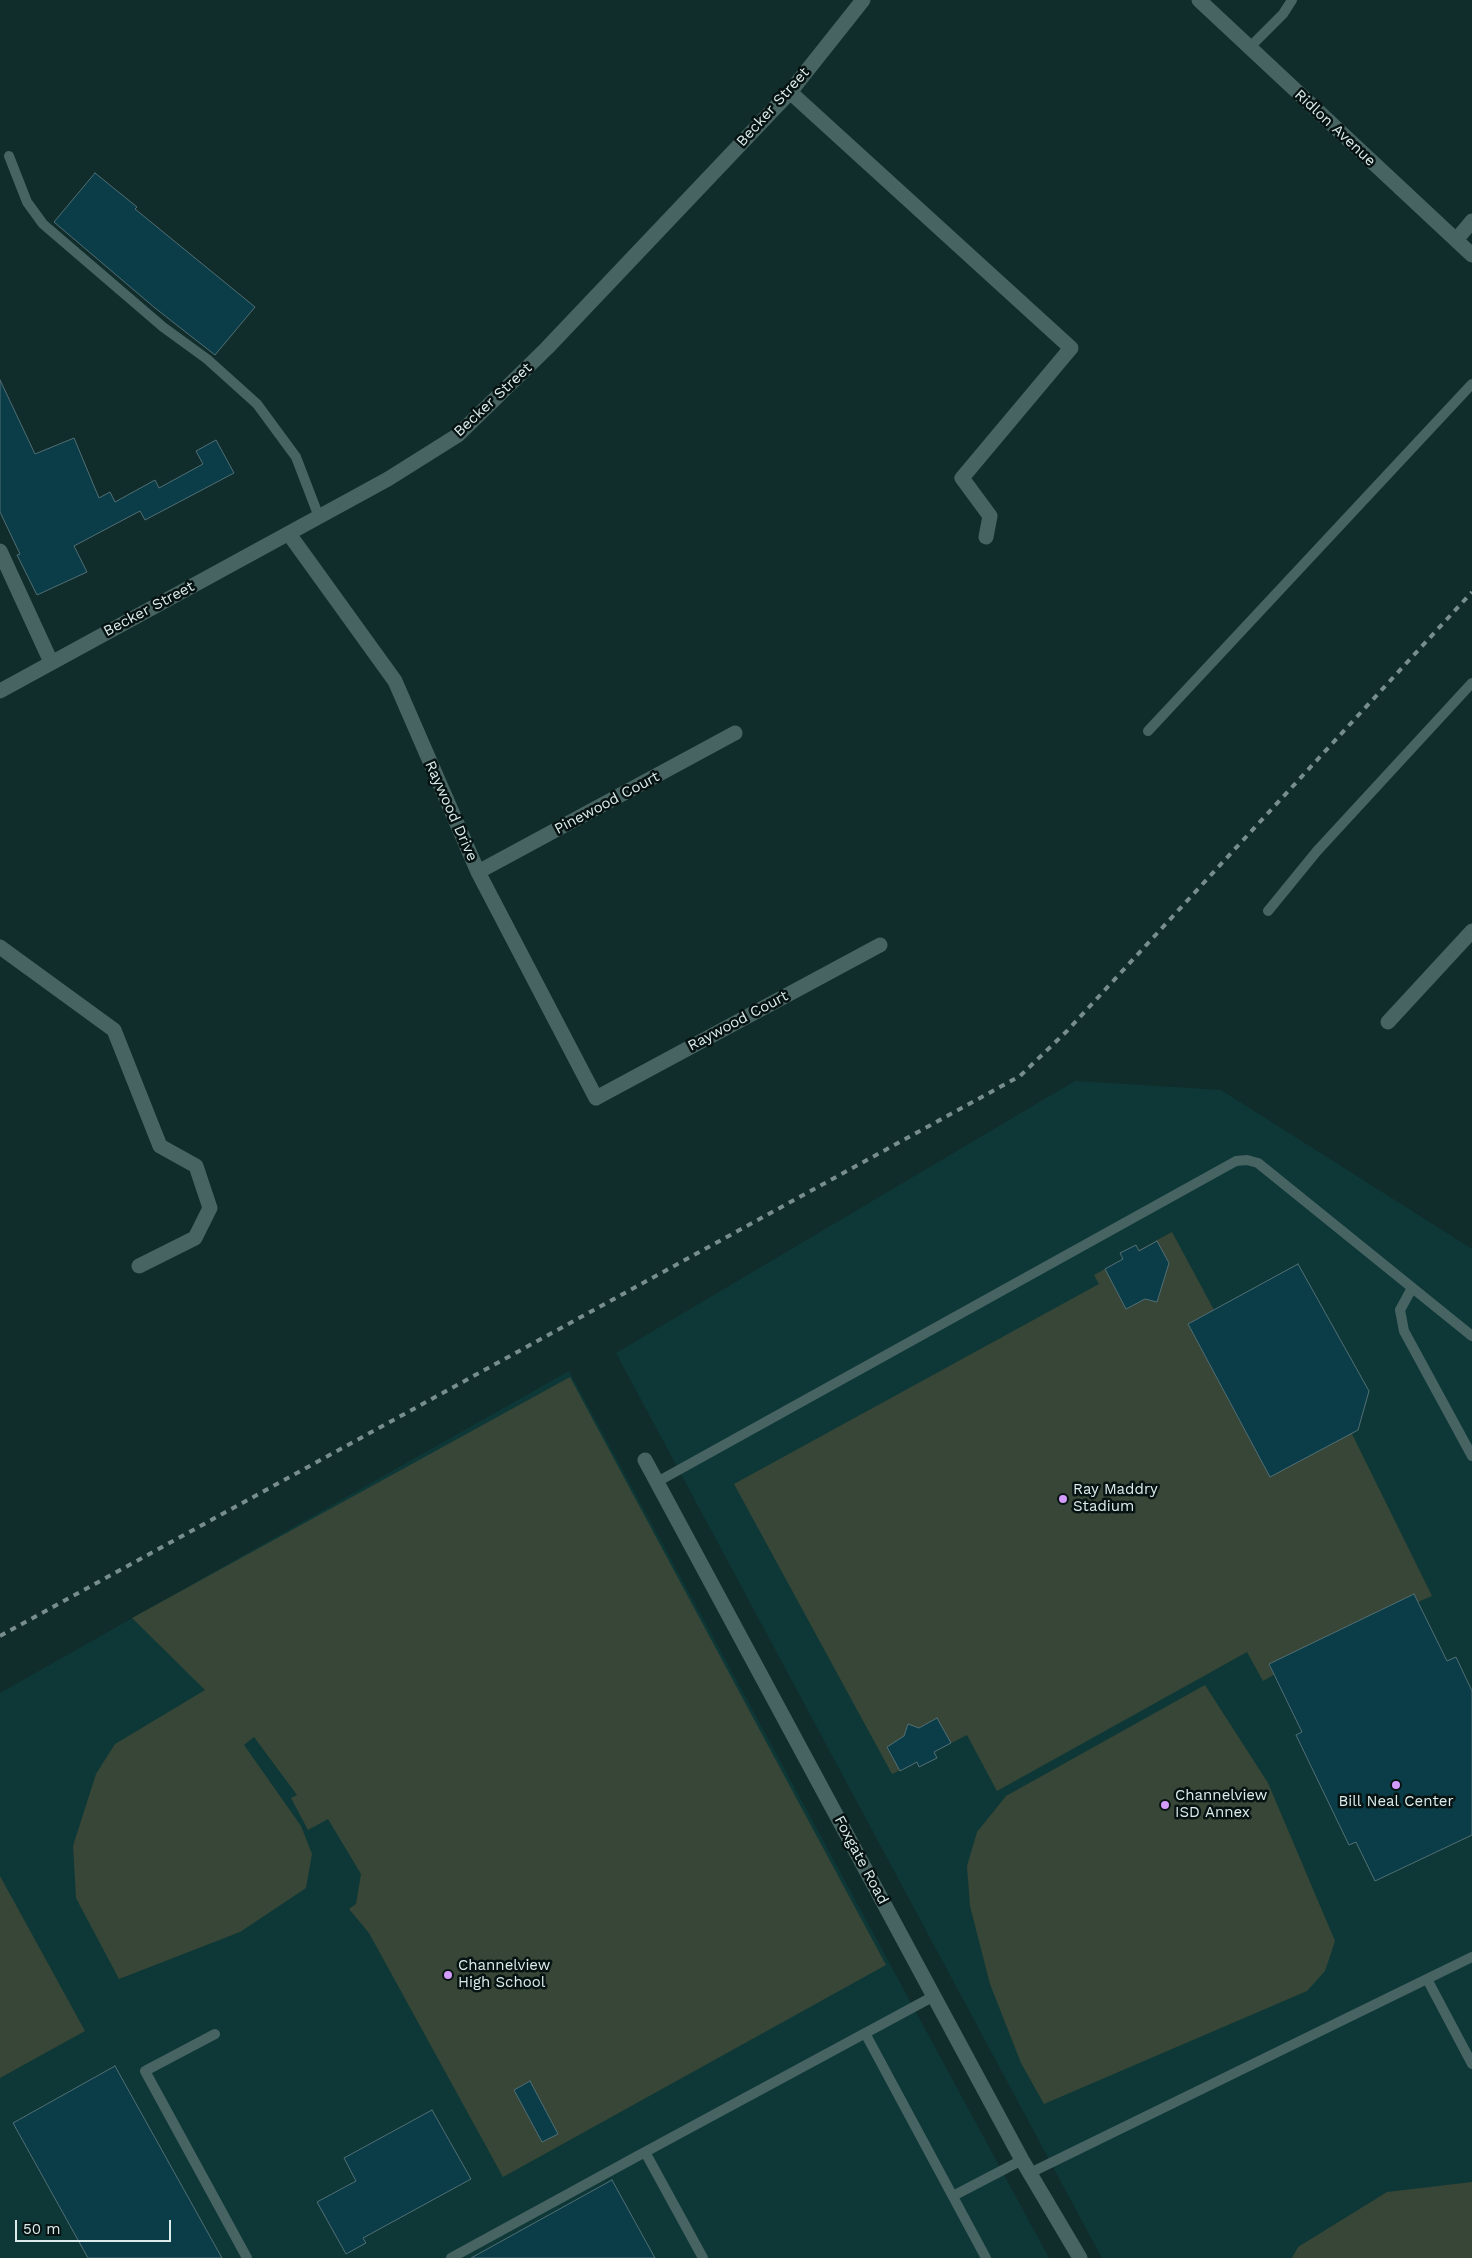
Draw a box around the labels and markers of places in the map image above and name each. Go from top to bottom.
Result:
place label: Ray Maddry Stadium [1073,1481,1158,1516]
marker: Ray Maddry Stadium [1057,1493,1069,1505]
marker: Bill Neal Center [1390,1779,1402,1791]
place label: Channelview ISD Annex [1175,1787,1267,1822]
place label: Bill Neal Center [1338,1793,1454,1811]
marker: Channelview ISD Annex [1159,1799,1171,1811]
place label: Channelview High School [458,1957,550,1992]
marker: Channelview High School [442,1969,454,1981]

